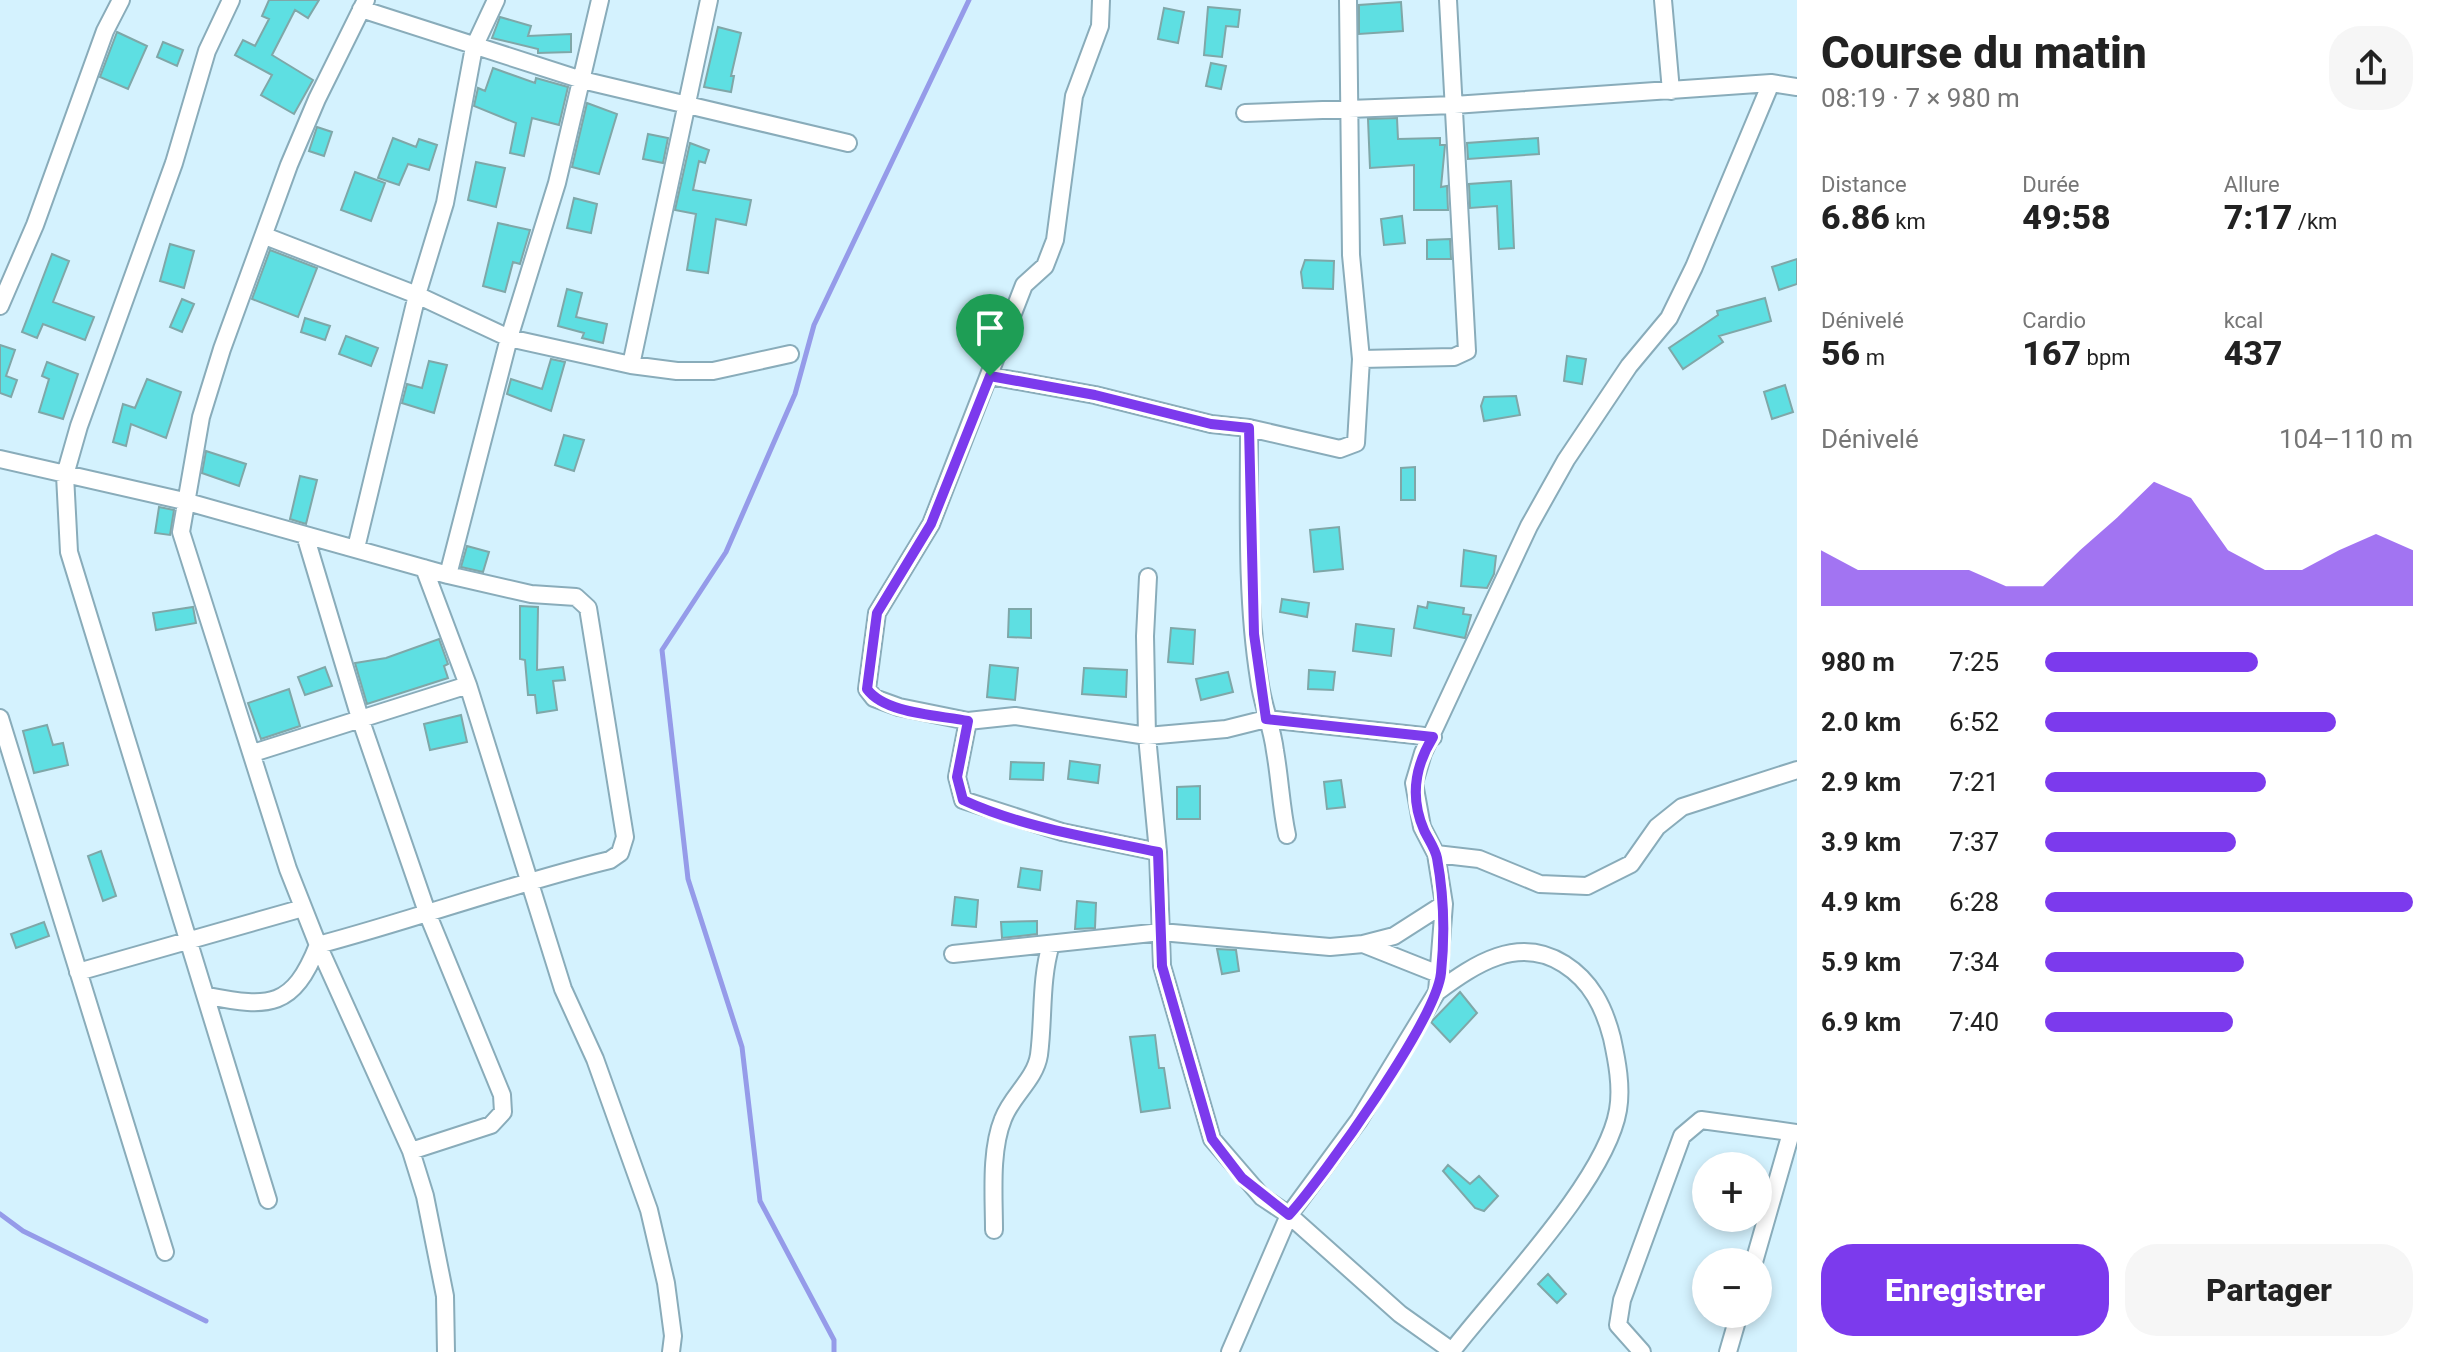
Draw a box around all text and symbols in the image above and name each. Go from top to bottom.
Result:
button: share [2329,26,2413,110]
text: Course du matin [1821,27,2147,79]
text: 08:19 · 7 × 980 m [1821,83,2020,113]
text: Distance [1821,172,1907,197]
text: Durée [2022,172,2079,197]
text: Allure [2224,172,2280,197]
text: 6.86 [1821,197,1890,237]
text: 49:58 [2022,197,2111,237]
text: 7:17 [2224,197,2292,237]
text: km [1890,209,1926,234]
text: /km [2292,209,2337,234]
pin [956,294,1024,376]
icon: arrive [968,306,1012,350]
text: Dénivelé [1821,308,1904,333]
text: Cardio [2022,308,2086,333]
text: kcal [2224,308,2263,333]
text: 56 [1821,333,1860,373]
text: 167 [2022,333,2081,373]
text: 437 [2224,333,2282,373]
text: m [1860,345,1885,370]
text: bpm [2081,345,2131,370]
text: Dénivelé [1821,424,1919,454]
text: 104–110 m [2279,424,2413,454]
text: 980 m [1821,647,1895,677]
text: 7:25 [1949,647,1999,677]
text: 2.0 km [1821,707,1901,737]
text: 6:52 [1949,707,1999,737]
text: 2.9 km [1821,767,1901,797]
text: 7:21 [1949,767,1999,797]
text: 3.9 km [1821,827,1901,857]
text: 7:37 [1949,827,1999,857]
text: 4.9 km [1821,887,1901,917]
text: 6:28 [1949,887,1999,917]
text: 5.9 km [1821,947,1901,977]
text: 7:34 [1949,947,1999,977]
text: 6.9 km [1821,1007,1901,1037]
text: 7:40 [1949,1007,1999,1037]
map controls [1692,1152,1772,1328]
button: + [1692,1152,1772,1232]
button: Enregistrer [1821,1244,2109,1336]
button: Partager [2125,1244,2413,1336]
button: − [1692,1248,1772,1328]

